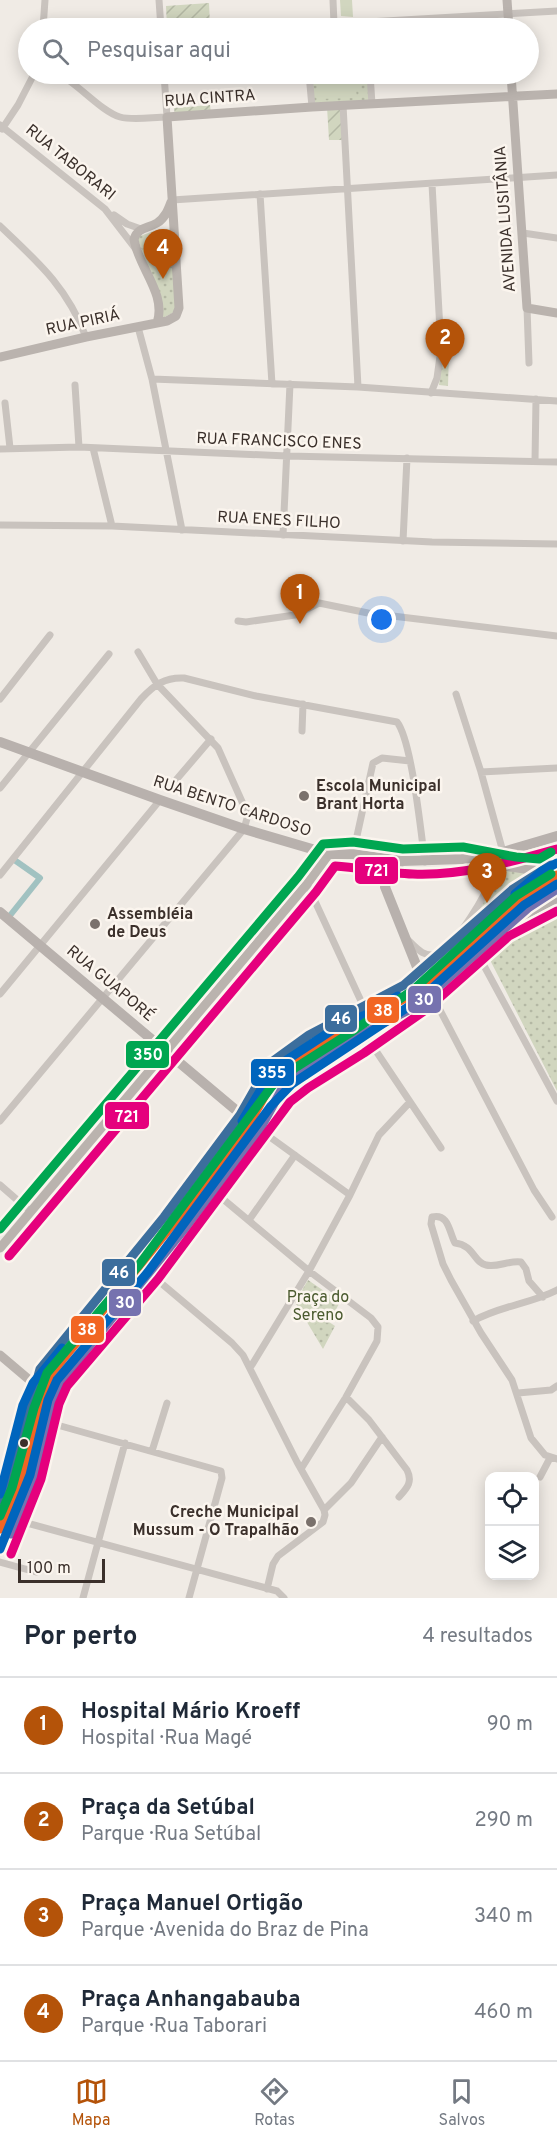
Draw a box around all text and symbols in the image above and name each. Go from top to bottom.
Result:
search box [18,18,539,84]
icon: search [39,35,72,68]
text: Pesquisar aqui [87,38,231,65]
street label: RUA CINTRA [164,86,256,112]
street label: RUA TABORARI [21,121,119,205]
street label: AVENIDA LUSITÂNIA [489,145,521,293]
pin: 4 [144,230,182,279]
street label: RUA PIRIÁ [44,303,122,341]
pin: 2 [426,320,464,369]
street label: RUA FRANCISCO ENES [196,429,362,455]
street label: RUA ENES FILHO [217,508,341,534]
pin: 1 [280,574,320,624]
your location [367,605,396,634]
street label: RUA BENTO CARDOSO [150,772,314,842]
place label: Escola Municipal Brant Horta [316,777,441,815]
marker: Escola Municipal Brant Horta [297,789,311,803]
pin: 3 [468,854,506,903]
line badge: 721 [354,856,399,885]
text: 721 [365,862,389,882]
place label: Assembléia de Deus [107,905,193,943]
marker: Assembléia de Deus [88,917,102,931]
street label: RUA GUAPORÉ [62,940,159,1027]
line badge: 30 [407,985,442,1014]
text: 30 [414,991,434,1011]
line badge: 38 [366,996,400,1024]
text: 38 [373,1002,393,1022]
line badge: 46 [324,1004,358,1033]
text: 46 [331,1010,351,1030]
line badge: 350 [125,1040,170,1069]
text: 350 [133,1046,163,1066]
line badge: 355 [250,1058,295,1087]
text: 355 [257,1064,287,1084]
line badge: 721 [104,1101,150,1130]
text: 721 [115,1108,139,1128]
line badge: 46 [101,1258,136,1287]
text: 46 [109,1264,129,1284]
line badge: 30 [108,1288,142,1317]
park label: Praça do Sereno [287,1288,349,1326]
text: 30 [115,1294,135,1314]
line badge: 38 [70,1315,105,1344]
text: 38 [77,1321,97,1341]
unlabelled marker [18,1437,30,1449]
map controls [485,1472,539,1580]
button: locate [485,1472,539,1526]
place label: Creche Municipal Mussum - O Trapalhão [133,1503,299,1541]
marker: Creche Municipal Mussum - O Trapalhão [304,1515,318,1529]
button: layers [485,1526,539,1580]
scale bar [18,1556,105,1584]
text: 100 m [27,1559,71,1579]
text: Por perto [24,1621,138,1654]
text: 4 resultados [423,1624,533,1650]
text: Hospital Mário Kroeff [81,1699,300,1726]
text: 1 [40,1712,48,1738]
text: 90 m [487,1712,533,1738]
text: Hospital · Rua Magé [81,1726,252,1752]
text: Praça da Setúbal [81,1795,255,1822]
text: 2 [37,1808,50,1834]
text: 290 m [475,1808,533,1834]
text: Parque · Rua Setúbal [81,1822,261,1848]
text: Praça Manuel Ortigão [81,1891,303,1918]
text: 3 [38,1904,50,1930]
text: 340 m [474,1904,533,1930]
text: Parque · Avenida do Braz de Pina [81,1918,369,1944]
text: Praça Anhangabauba [81,1987,300,2014]
text: 4 [37,2000,50,2026]
text: 460 m [474,2000,533,2026]
text: Parque · Rua Taborari [81,2014,267,2040]
tab: Mapa [72,2075,111,2131]
tab: Rotas [254,2075,295,2131]
tab: Salvos [439,2075,485,2131]

